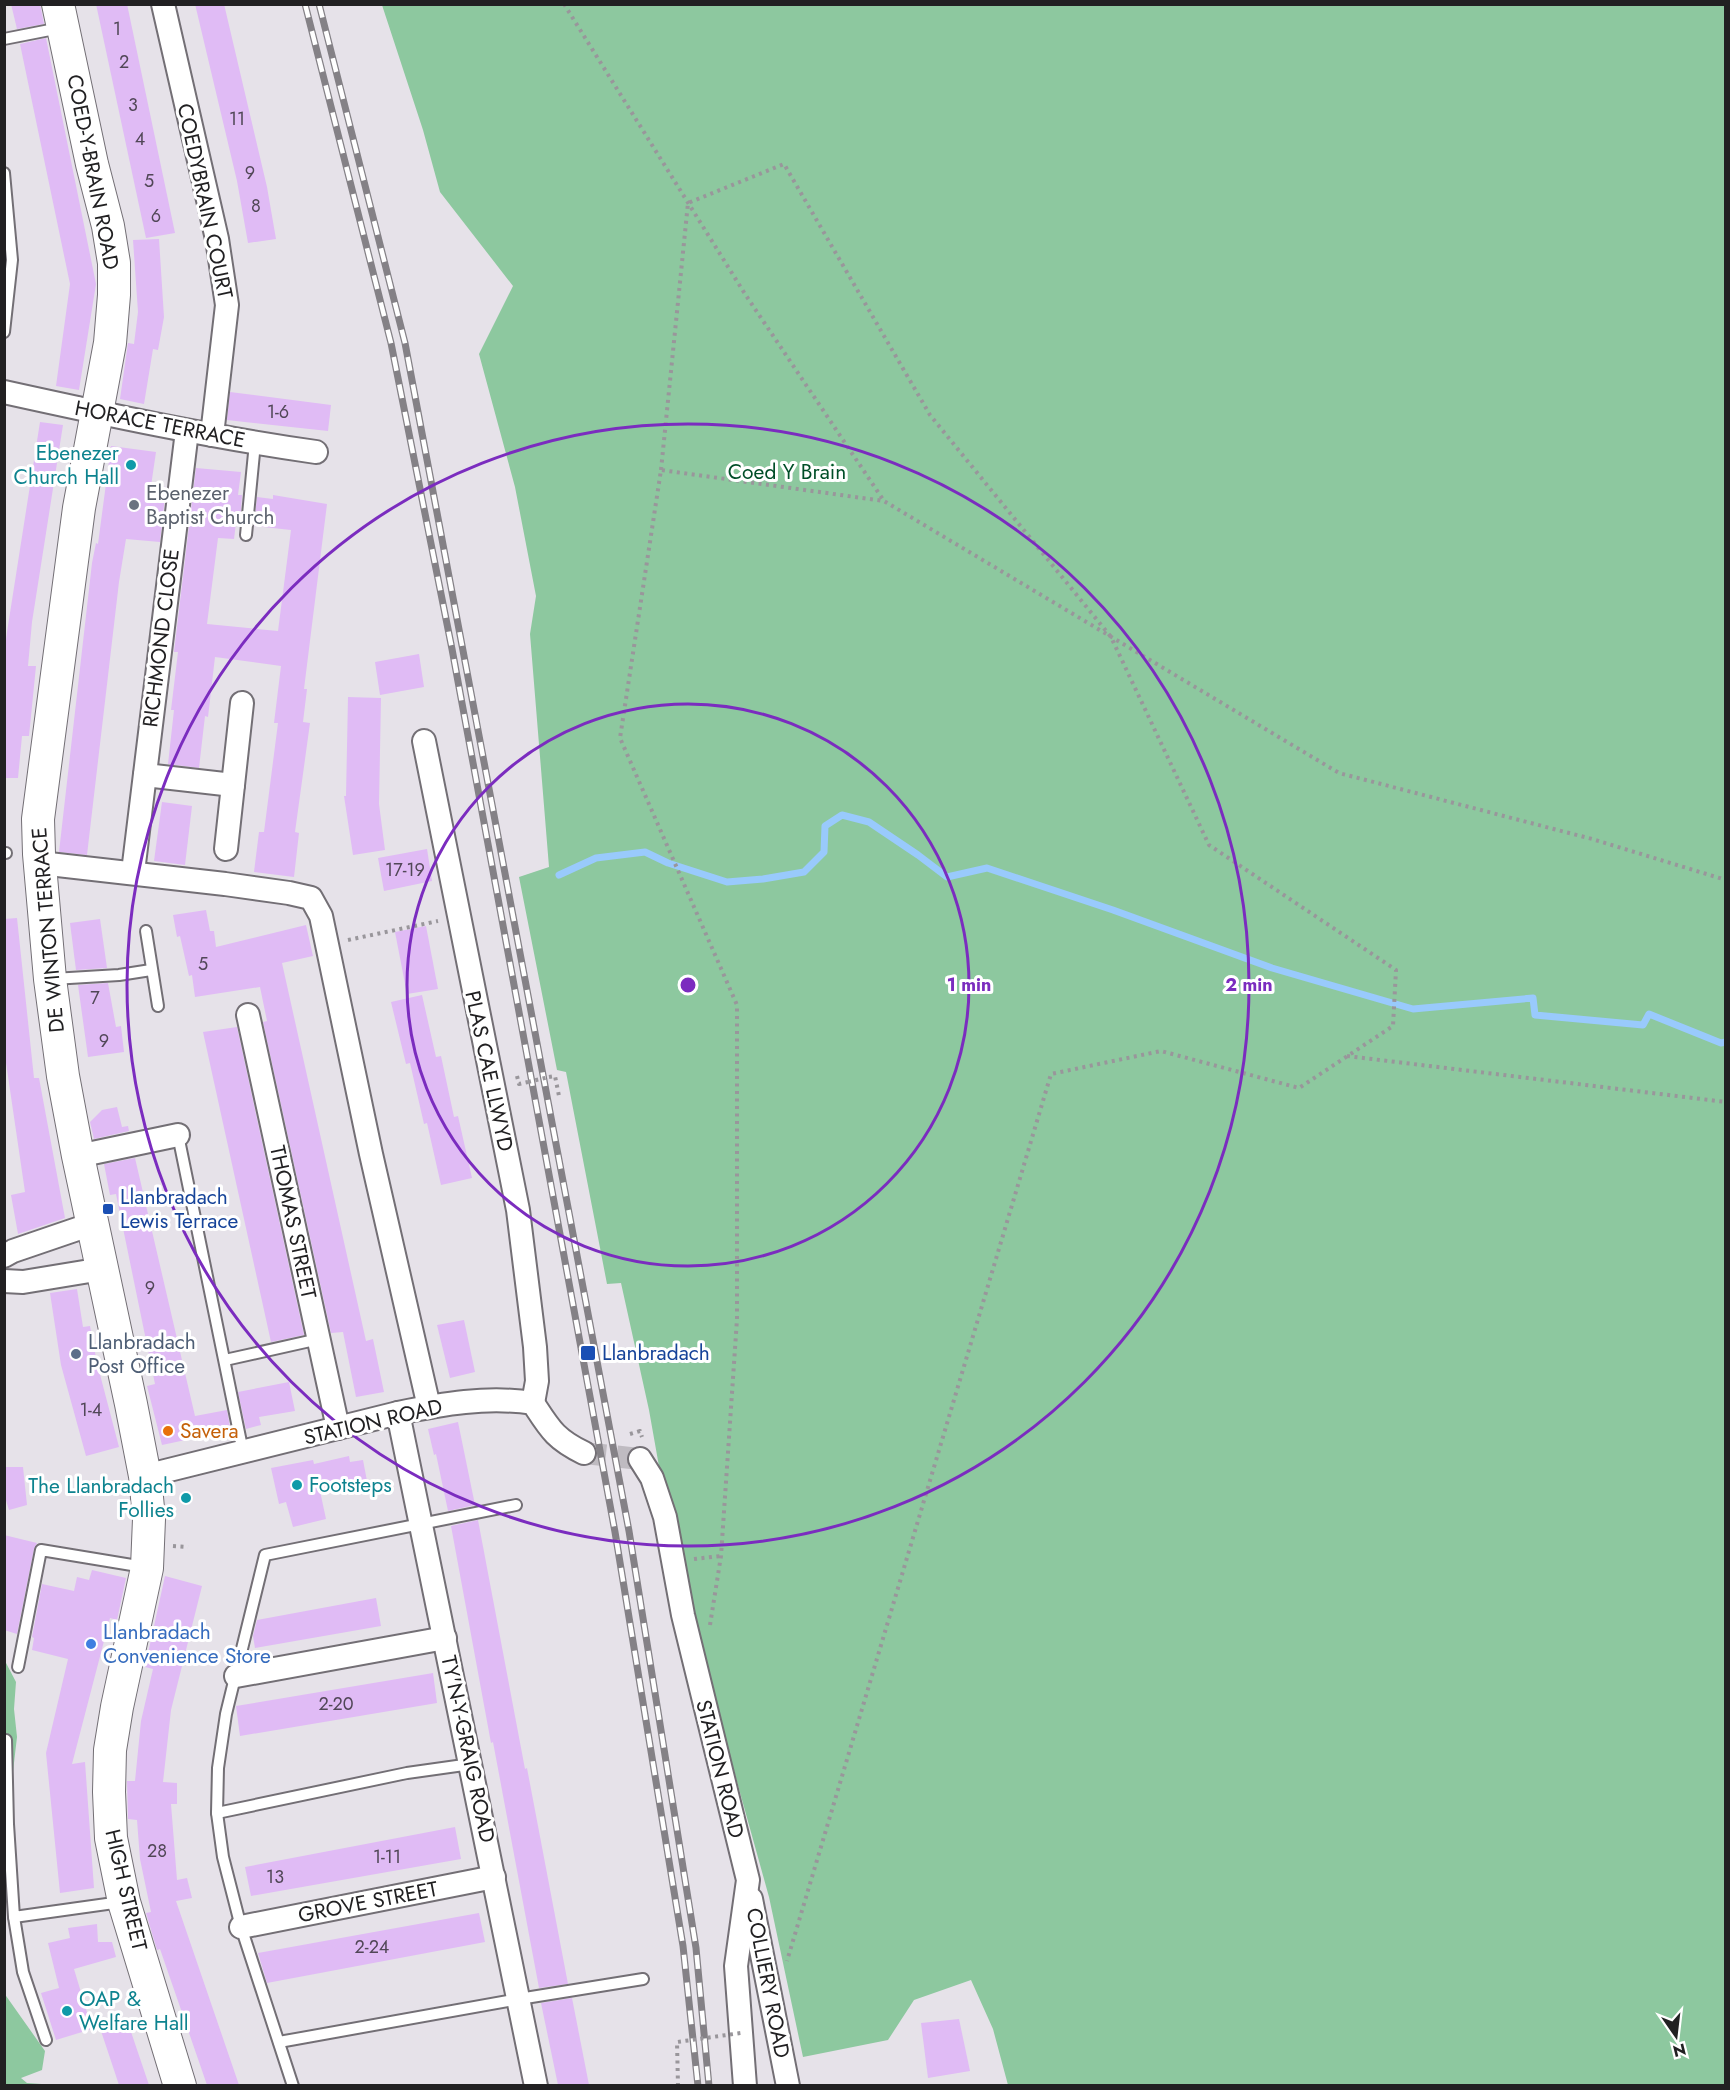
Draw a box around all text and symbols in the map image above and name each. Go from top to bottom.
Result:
house number: 1 [113,16,121,42]
house number: 2 [119,49,129,75]
street label: COED-Y-BRAIN ROAD [59,72,127,272]
house number: 3 [128,92,138,118]
street label: COEDYBRAIN COURT [170,101,240,302]
house number: 11 [229,106,245,132]
house number: 4 [135,126,145,152]
house number: 9 [245,160,255,186]
house number: 5 [144,168,154,194]
house number: 8 [251,193,261,219]
house number: 6 [151,203,161,229]
street label: HORACE TERRACE [72,393,248,455]
house number: 1-6 [267,399,289,425]
place label: Ebenezer Church Hall [14,438,120,492]
park label: Coed Y Brain [728,457,846,487]
marker: Ebenezer Church Hall [124,458,138,472]
place label: Ebenezer Baptist Church [146,478,274,532]
marker: Ebenezer Baptist Church [127,498,141,512]
street label: RICHMOND CLOSE [135,547,187,729]
street label: DE WINTON TERRACE [24,826,72,1034]
house number: 17-19 [385,857,425,883]
house number: 5 [198,951,208,977]
text: 1 min [947,972,991,998]
text: 2 min [1225,972,1273,998]
centre of rings [678,975,698,995]
house number: 7 [90,985,100,1011]
street label: PLAS CAE LLWYD [457,988,521,1154]
house number: 9 [99,1028,109,1054]
street label: THOMAS STREET [262,1143,324,1302]
place label: Llanbradach Lewis Terrace [120,1182,238,1236]
marker: Llanbradach Lewis Terrace [101,1202,115,1216]
house number: 9 [145,1275,155,1301]
place label: Llanbradach Post Office [88,1327,196,1381]
place label: Llanbradach [602,1338,710,1368]
marker: Llanbradach [579,1344,597,1362]
marker: Llanbradach Post Office [69,1347,83,1361]
street label: STATION ROAD [301,1391,445,1453]
house number: 1-4 [80,1397,102,1423]
place label: Savera [180,1416,239,1446]
marker: Savera [161,1424,175,1438]
place label: Footsteps [309,1470,392,1500]
place label: The Llanbradach Follies [28,1471,174,1525]
marker: Footsteps [290,1478,304,1492]
marker: The Llanbradach Follies [179,1491,193,1505]
place label: Llanbradach Convenience Store [103,1617,271,1671]
marker: Llanbradach Convenience Store [84,1637,98,1651]
street label: TY'N-Y-GRAIG ROAD [434,1653,502,1845]
house number: 2-20 [318,1691,354,1717]
street label: STATION ROAD [688,1697,752,1841]
street label: HIGH STREET [97,1826,155,1954]
house number: 28 [147,1838,167,1864]
house number: 1-11 [373,1844,401,1870]
house number: 13 [266,1864,284,1890]
street label: GROVE STREET [296,1874,441,1930]
street label: COLLIERY ROAD [739,1905,797,2061]
house number: 2-24 [355,1934,389,1960]
place label: OAP & Welfare Hall [79,1984,189,2038]
marker: OAP & Welfare Hall [60,2004,74,2018]
north arrow [1646,2006,1706,2066]
text: N [1671,2037,1688,2063]

